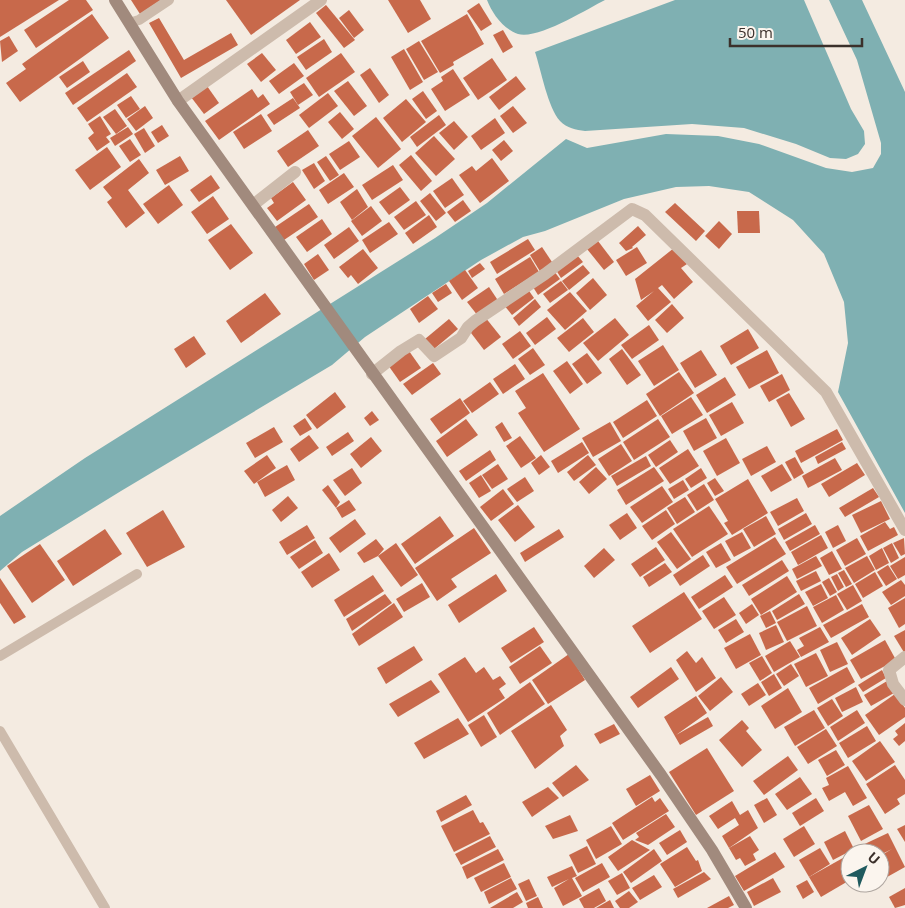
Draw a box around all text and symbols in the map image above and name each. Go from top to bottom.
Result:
scale bar [730,15,862,47]
text: 50 m [738,22,773,42]
north arrow [840,843,890,893]
text: U [864,847,884,869]

